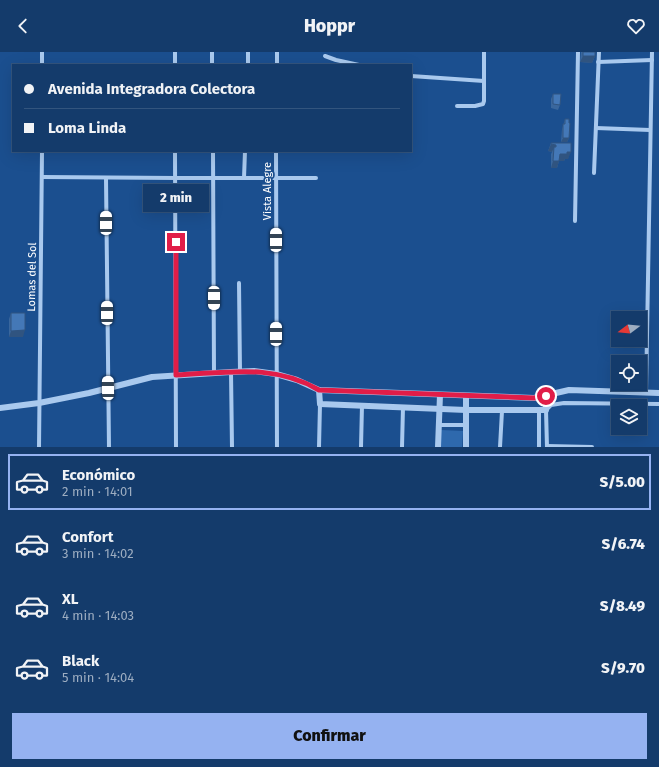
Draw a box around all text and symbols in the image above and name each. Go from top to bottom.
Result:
icon: back [12,15,34,37]
text: Hoppr [304,15,355,37]
icon: heart [625,15,647,37]
text: Avenida Integradora Colectora [48,80,255,98]
text: Loma Linda [48,119,126,137]
street label: Vista Alegre [261,162,274,220]
callout: 2 min [143,184,209,212]
text: 2 min [160,190,192,205]
car [100,211,112,235]
car [270,228,282,252]
route end [167,233,185,251]
street label: Lomas del Sol [25,242,39,312]
car [208,286,220,310]
car [101,301,113,325]
north arrow [611,311,647,347]
map controls [611,311,647,435]
car [270,322,282,346]
button: locate [611,355,647,391]
car [102,376,114,400]
route start [537,387,555,405]
button: layers [611,399,647,435]
icon: car [14,464,50,500]
text: Económico [62,466,135,484]
text: S/5.00 [599,473,645,491]
text: 2 min · 14:01 [62,484,133,499]
icon: car [14,526,50,562]
text: Confort [62,528,114,546]
text: S/6.74 [602,535,645,553]
text: 3 min · 14:02 [62,546,134,561]
icon: car [14,588,50,624]
text: XL [62,590,78,608]
text: S/8.49 [600,597,645,615]
text: 4 min · 14:03 [62,608,134,623]
icon: car [14,650,50,686]
text: Black [62,652,99,670]
text: S/9.70 [601,659,645,677]
text: 5 min · 14:04 [62,670,134,685]
button: Confirmar [12,713,647,759]

